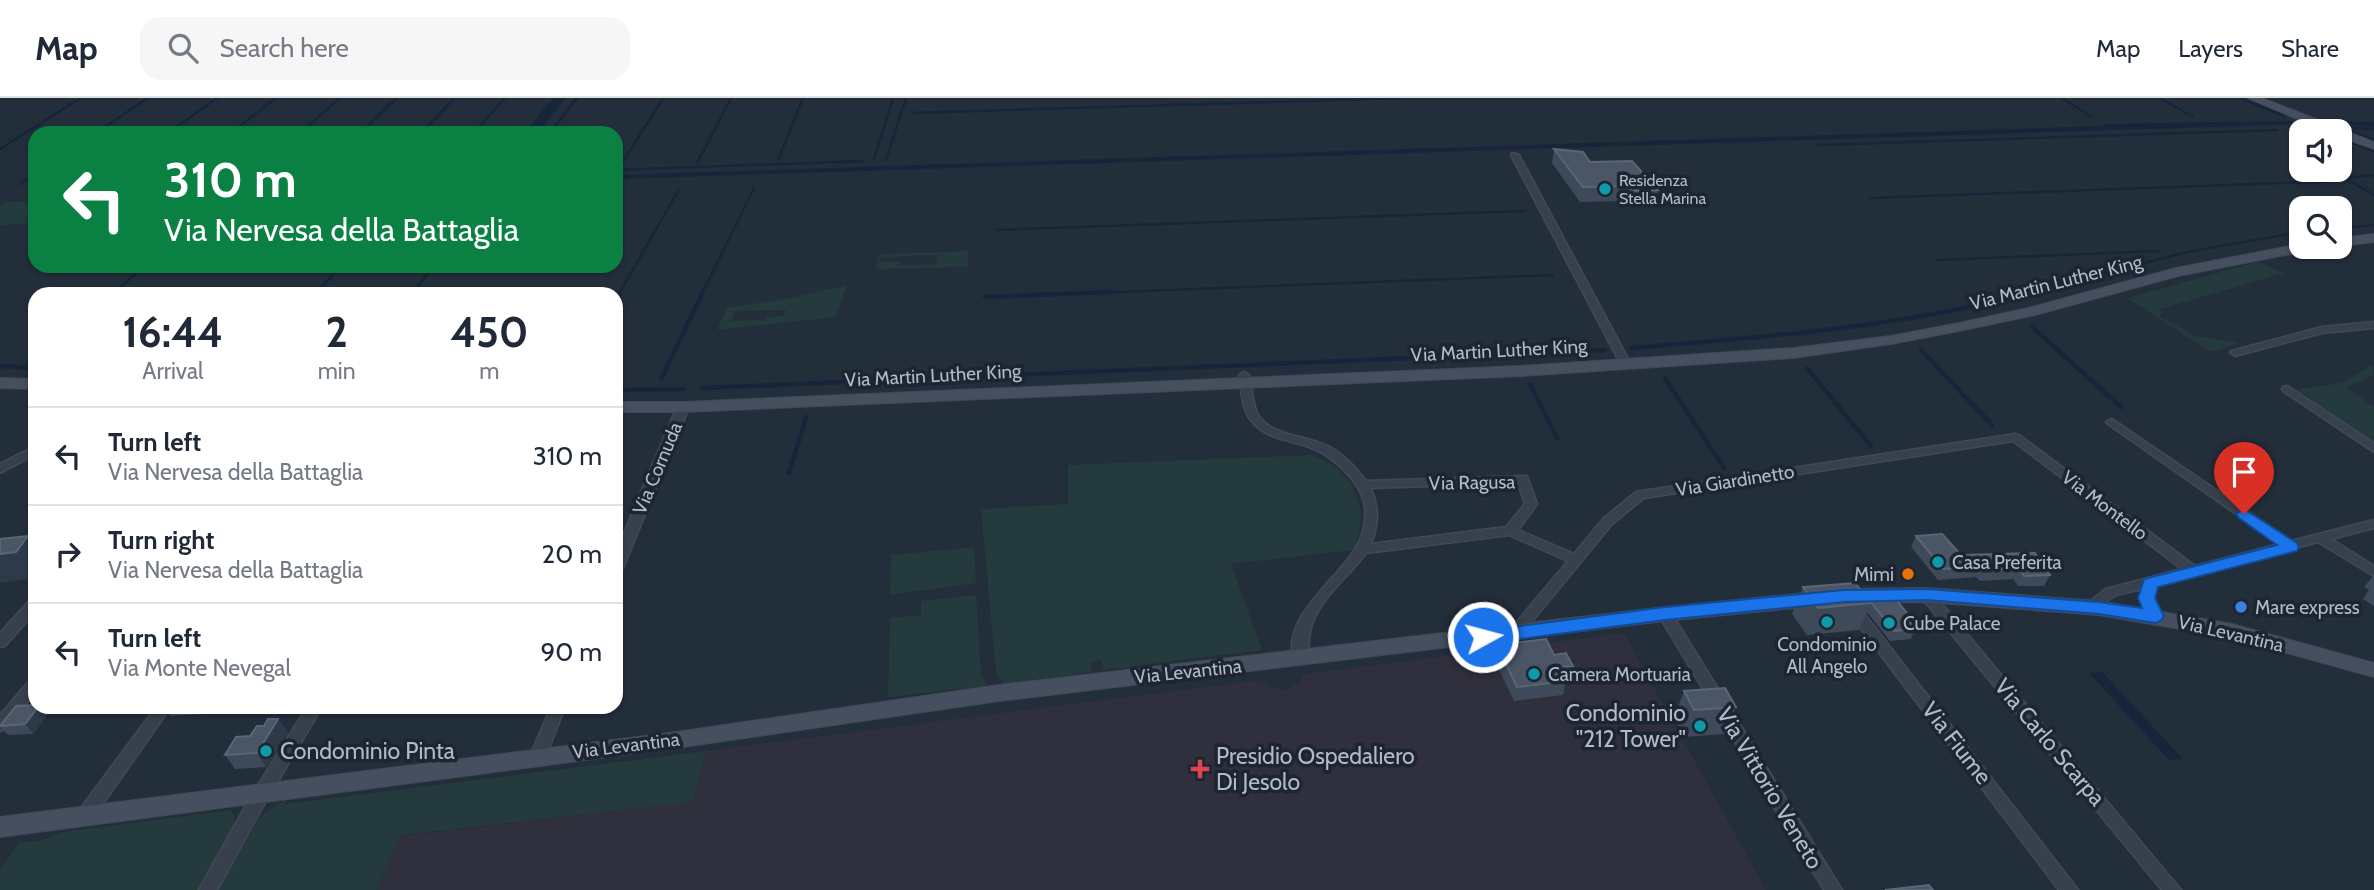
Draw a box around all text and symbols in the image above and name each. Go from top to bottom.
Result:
search box [140,17,630,80]
text: Map [35,28,98,68]
icon: search [164,29,202,67]
text: Search here [220,32,349,64]
text: Map [2096,34,2140,63]
text: Layers [2178,34,2243,63]
text: Share [2281,34,2339,63]
map controls [2289,119,2352,259]
button: sound [2289,119,2352,182]
text: 310 m [164,150,297,209]
icon: left [49,154,140,245]
place label: Residenza Stella Marina [1619,171,1706,208]
marker: Residenza Stella Marina [1597,181,1613,197]
button: search [2289,196,2352,259]
text: Via Nervesa della Battaglia [164,210,519,249]
street label: Via Martin Luther King [1967,250,2145,315]
text: 16:44 [123,306,223,358]
text: 2 [326,306,348,358]
text: 450 [450,306,528,358]
street label: Via Martin Luther King [1410,334,1589,367]
text: Arrival [142,357,203,385]
text: min [318,357,356,385]
text: m [479,357,499,385]
street label: Via Martin Luther King [844,359,1023,392]
street label: Via Cornuda [628,419,687,518]
text: Turn left [108,426,201,458]
icon: left [49,437,87,475]
text: 310 m [533,440,602,472]
pin [2214,442,2274,514]
icon: arrive [2225,453,2263,491]
text: Via Nervesa della Battaglia [108,458,363,486]
street label: Via Giardinetto [1674,460,1796,501]
street label: Via Montello [2057,466,2152,545]
street label: Via Ragusa [1428,470,1516,495]
text: Turn right [108,524,214,556]
icon: right [49,535,87,573]
text: 20 m [542,538,602,570]
place label: Casa Preferita [1952,551,2062,574]
marker: Casa Preferita [1930,554,1946,570]
text: Via Nervesa della Battaglia [108,556,363,584]
place label: Mimi [1854,563,1894,586]
marker: Mimi [1900,566,1916,582]
place label: Mare express [2255,596,2360,619]
marker: Mare express [2233,599,2249,615]
position arrow [1446,600,1520,674]
street label: Via Levantina [2176,610,2286,657]
place label: Cube Palace [1903,612,2001,635]
marker: Condominio All Angelo [1819,614,1835,630]
marker: Cube Palace [1881,615,1897,631]
text: Turn left [108,622,201,654]
icon: left [49,633,87,671]
place label: Condominio All Angelo [1777,633,1877,678]
text: 90 m [540,636,602,668]
text: Via Monte Nevegal [108,654,291,682]
street label: Via Levantina [1133,654,1243,689]
place label: Camera Mortuaria [1548,663,1691,686]
marker: Camera Mortuaria [1526,666,1542,682]
street label: Via Carlo Scarpa [1989,673,2111,811]
street label: Via Fiume [1916,696,1998,790]
place label: Condominio "212 Tower" [1566,699,1686,753]
street label: Via Vittorio Veneto [1711,702,1829,874]
marker: Condominio "212 Tower" [1692,718,1708,734]
street label: Via Levantina [571,728,681,763]
place label: Condominio Pinta [280,737,455,765]
place label: Presidio Ospedaliero Di Jesolo [1216,742,1415,796]
marker: Condominio Pinta [258,743,274,759]
marker: Presidio Ospedaliero Di Jesolo [1190,759,1210,779]

